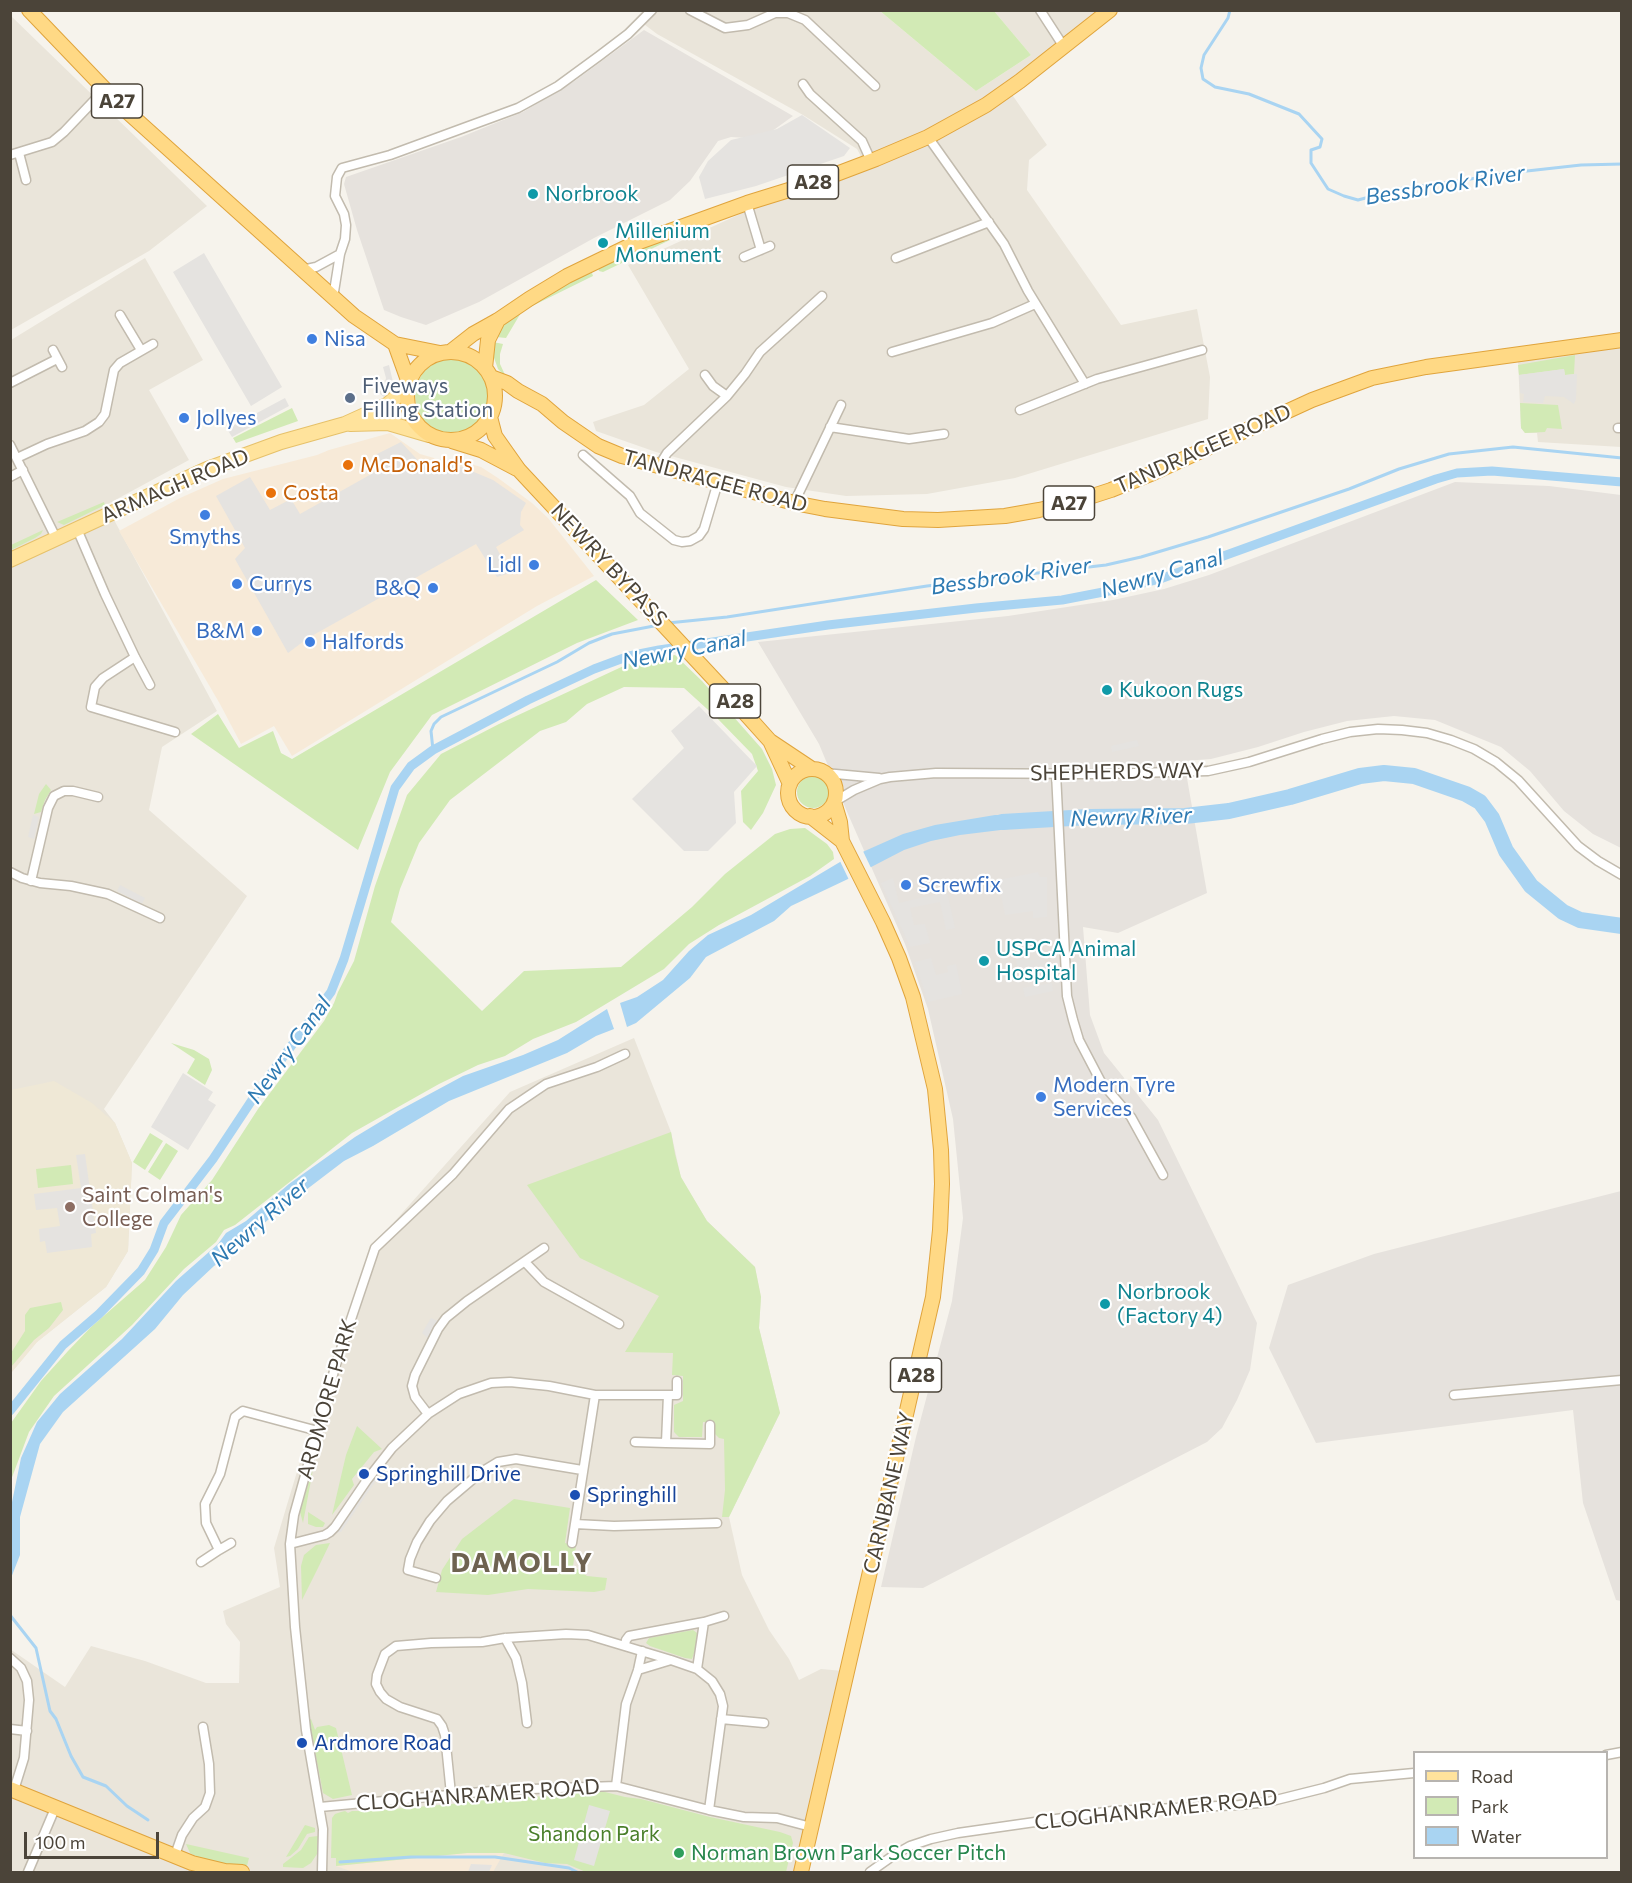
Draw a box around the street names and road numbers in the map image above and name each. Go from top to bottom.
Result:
road number: A27 [92,84,142,118]
road number: A28 [788,165,838,199]
street label: TANDRAGEE ROAD [1111,399,1295,499]
street label: ARMAGH ROAD [97,444,253,528]
street label: TANDRAGEE ROAD [620,444,810,518]
road number: A27 [1044,486,1094,520]
street label: NEWRY BYPASS [546,498,672,632]
road number: A28 [710,684,760,718]
street label: SHEPHERDS WAY [1030,758,1204,786]
street label: ARDMORE PARK [292,1316,362,1482]
road number: A28 [890,1358,942,1392]
street label: CARNBANE WAY [858,1410,920,1576]
street label: CLOGHANRAMER ROAD [355,1774,601,1816]
street label: CLOGHANRAMER ROAD [1033,1785,1279,1835]

